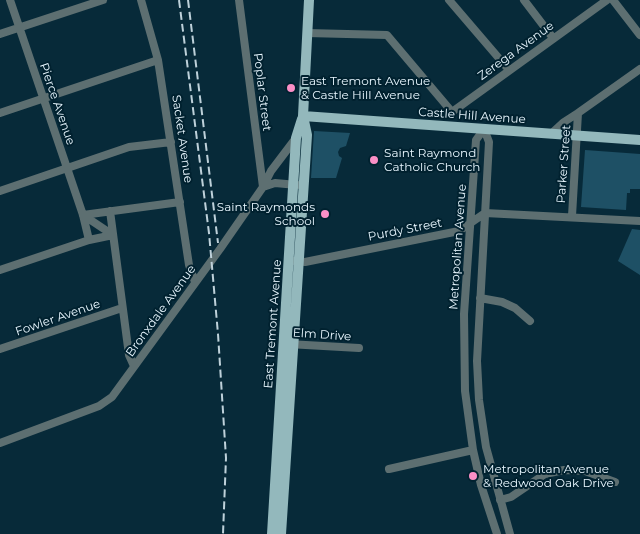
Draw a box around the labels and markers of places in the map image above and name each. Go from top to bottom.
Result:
place label: East Tremont Avenue & Castle Hill Avenue [301,74,430,102]
marker: East Tremont Avenue & Castle Hill Avenue [285,82,297,94]
place label: Saint Raymond Catholic Church [384,146,480,174]
marker: Saint Raymond Catholic Church [368,154,380,166]
place label: Saint Raymonds School [217,200,315,228]
marker: Saint Raymonds School [319,208,331,220]
place label: Metropolitan Avenue & Redwood Oak Drive [483,462,614,490]
marker: Metropolitan Avenue & Redwood Oak Drive [467,470,479,482]

